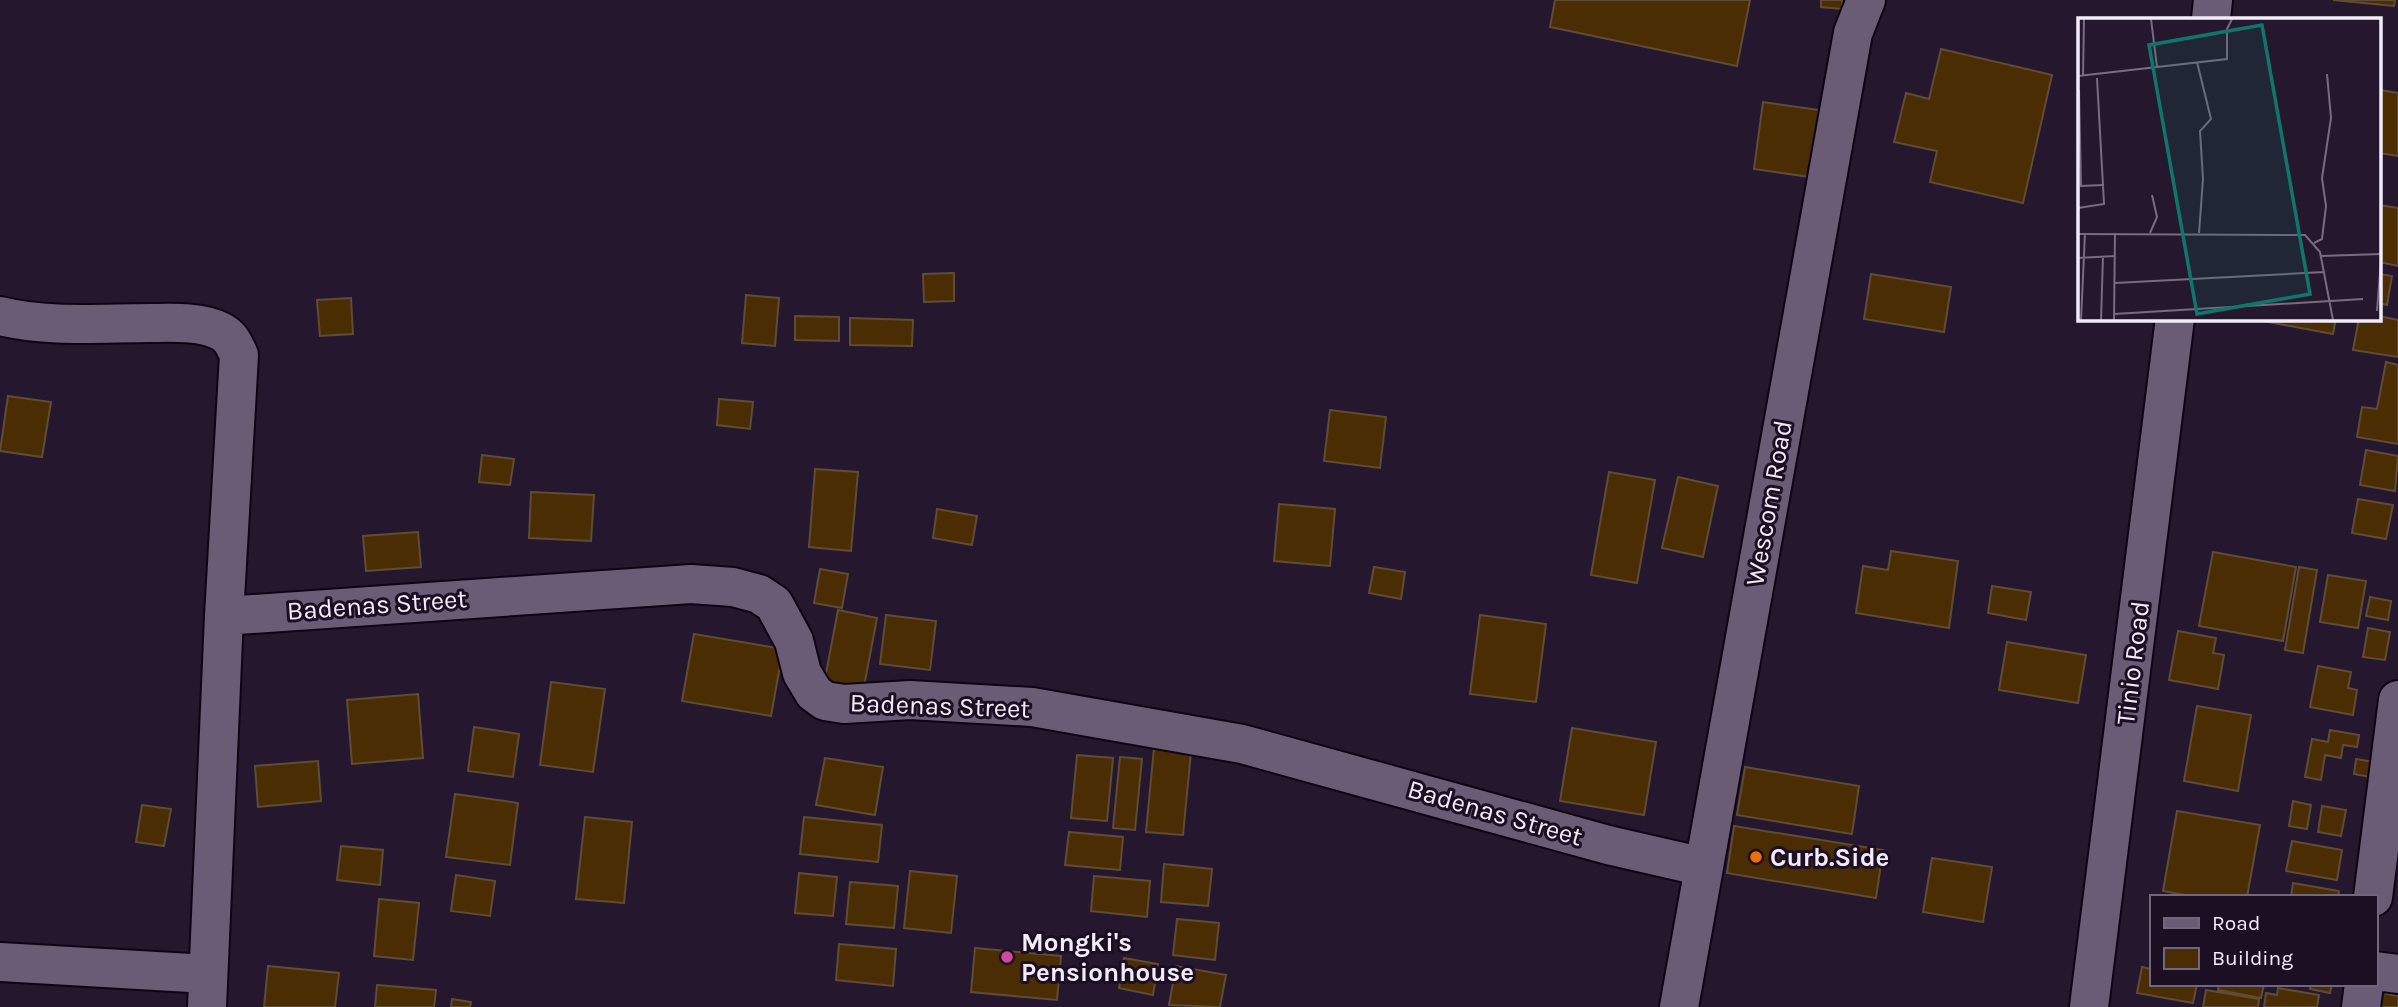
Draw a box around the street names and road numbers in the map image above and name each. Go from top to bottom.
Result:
street label: Wescom Road [1739,418,1799,588]
street label: Badenas Street [286,583,468,627]
street label: Tinio Road [2110,599,2156,727]
street label: Badenas Street [849,687,1031,725]
street label: Badenas Street [1404,773,1586,853]

